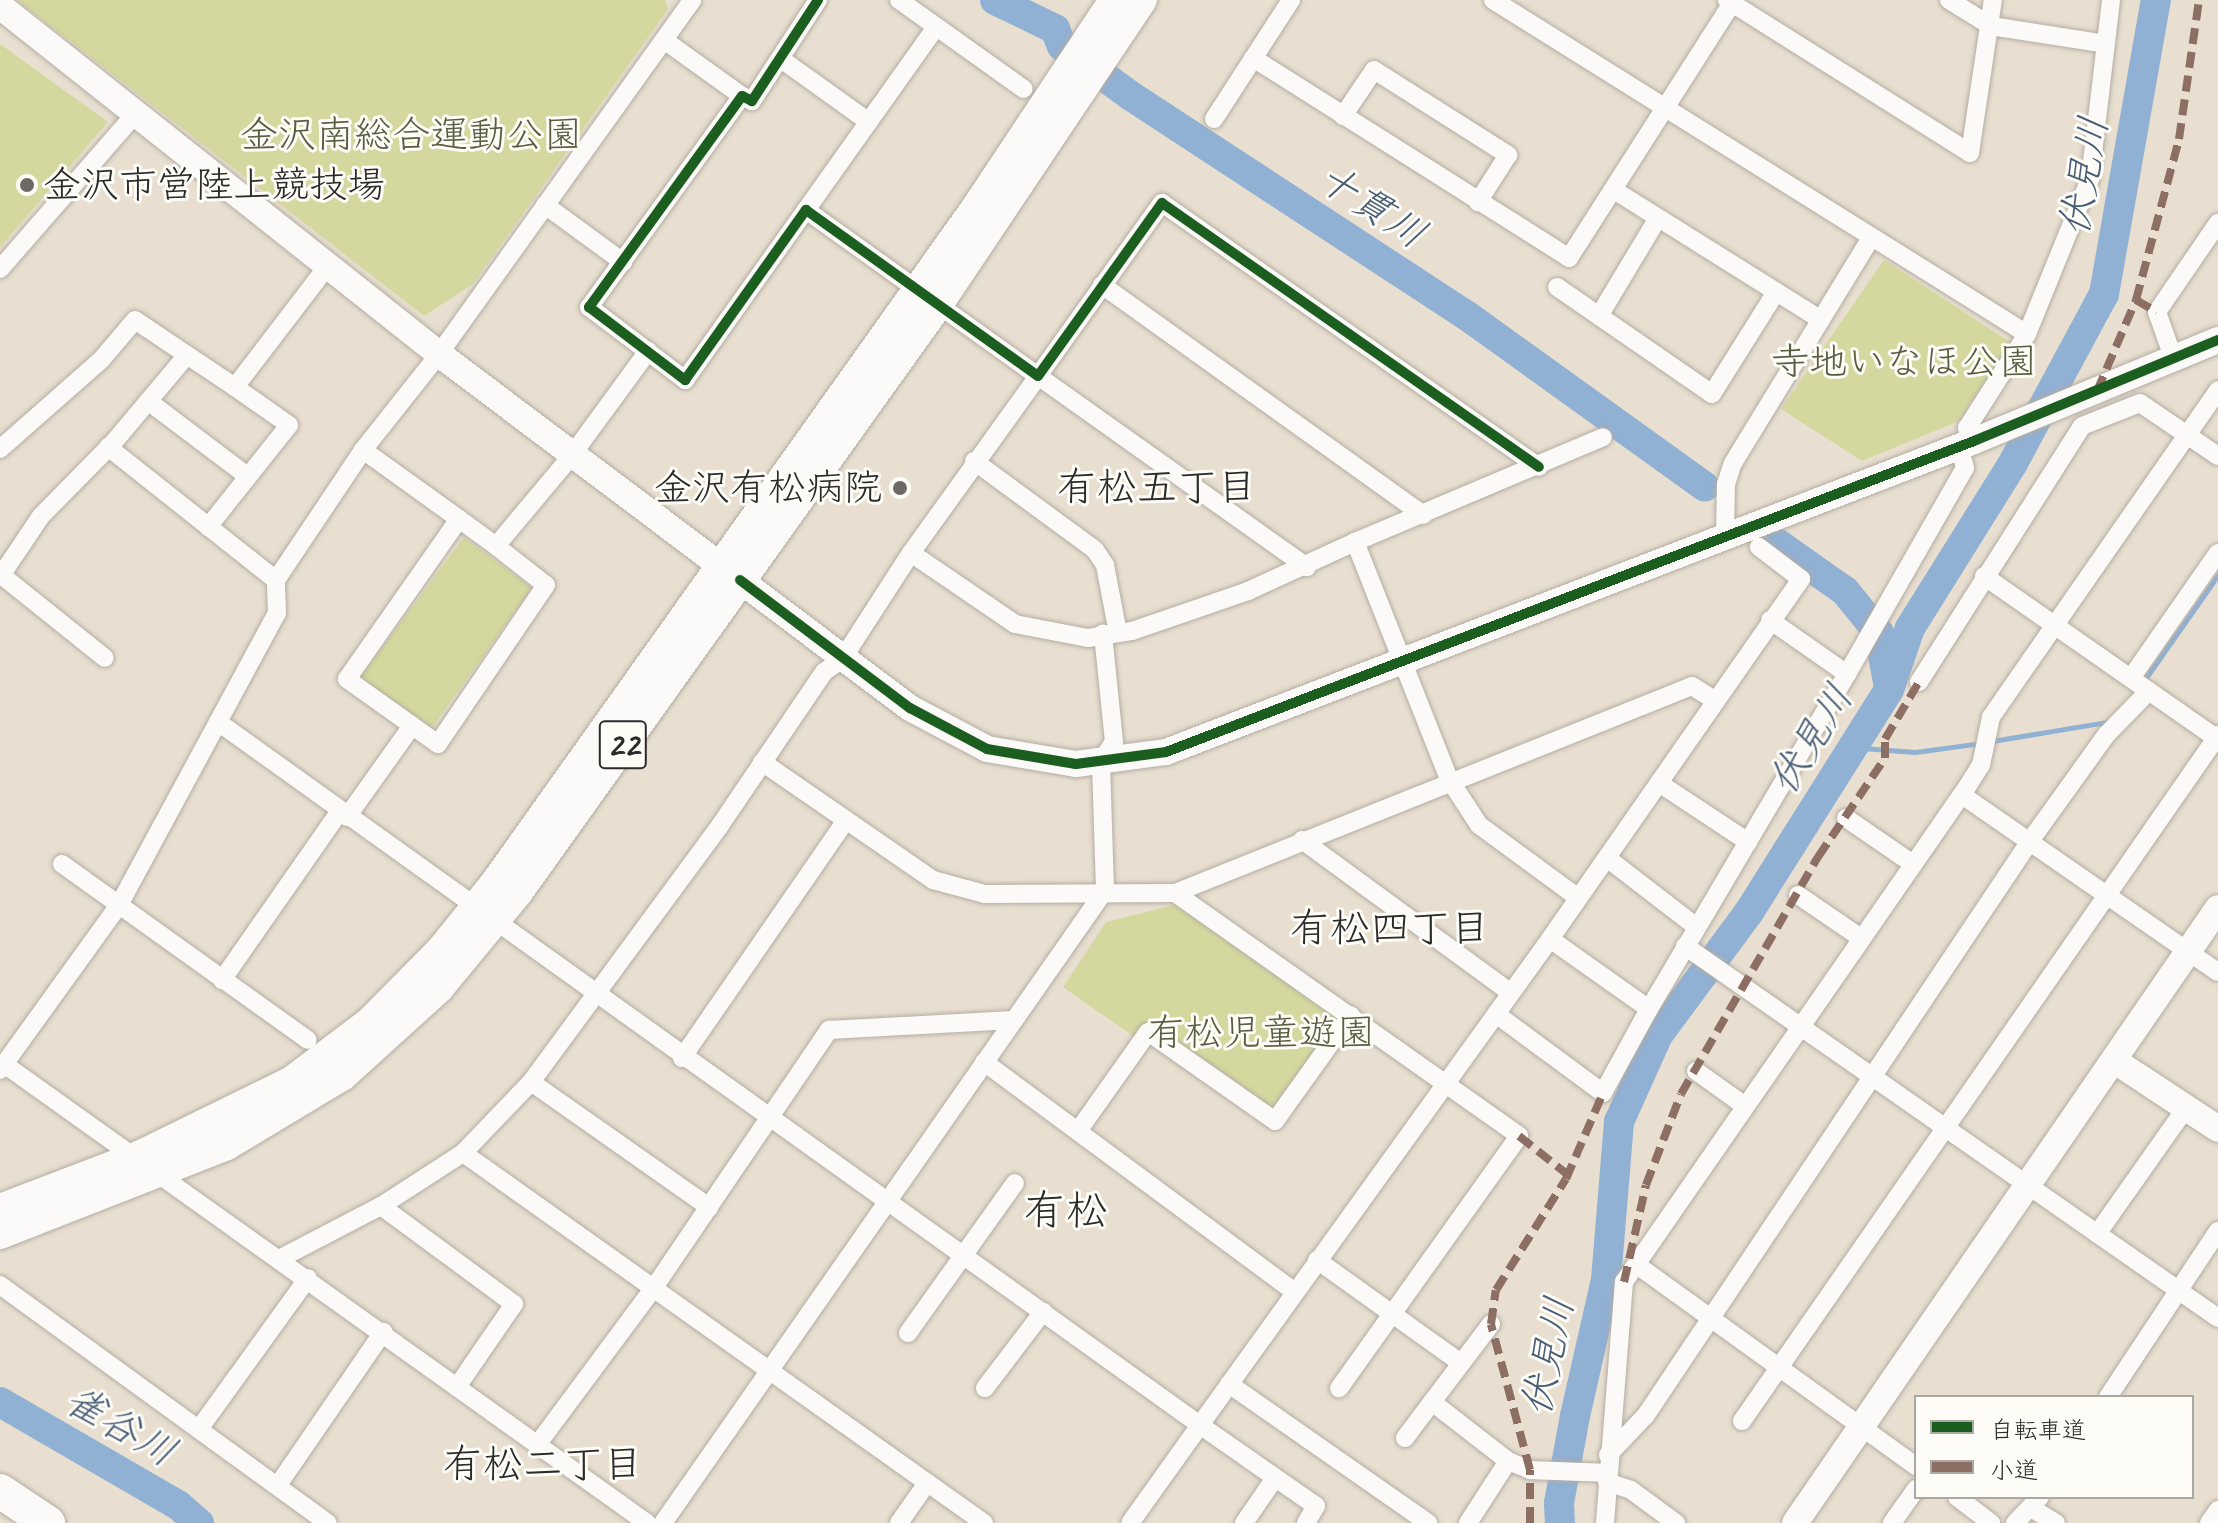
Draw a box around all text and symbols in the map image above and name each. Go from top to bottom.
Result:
park label: 金沢南総合運動公園 [240,112,582,158]
water label: 伏見川 [2050,113,2118,239]
water label: 十貫川 [1309,153,1435,259]
place label: 金沢市営陸上競技場 [43,162,385,208]
marker: 金沢市営陸上競技場 [18,176,36,194]
park label: 寺地いなほ公園 [1771,339,2037,385]
district label: 有松五丁目 [1057,463,1257,511]
place label: 金沢有松病院 [654,465,882,511]
marker: 金沢有松病院 [889,477,911,499]
water label: 伏見川 [1759,675,1863,803]
road number: 22 [597,713,649,777]
district label: 有松四丁目 [1290,904,1490,952]
park label: 有松児童遊園 [1147,1010,1375,1056]
district label: 有松 [1024,1186,1108,1236]
water label: 伏見川 [1512,1292,1584,1420]
water label: 雀谷川 [57,1375,185,1477]
legend [1914,1395,2194,1499]
text: 自転車道 [1990,1415,2086,1445]
district label: 有松二丁目 [443,1440,643,1488]
text: 小道 [1990,1455,2038,1485]

